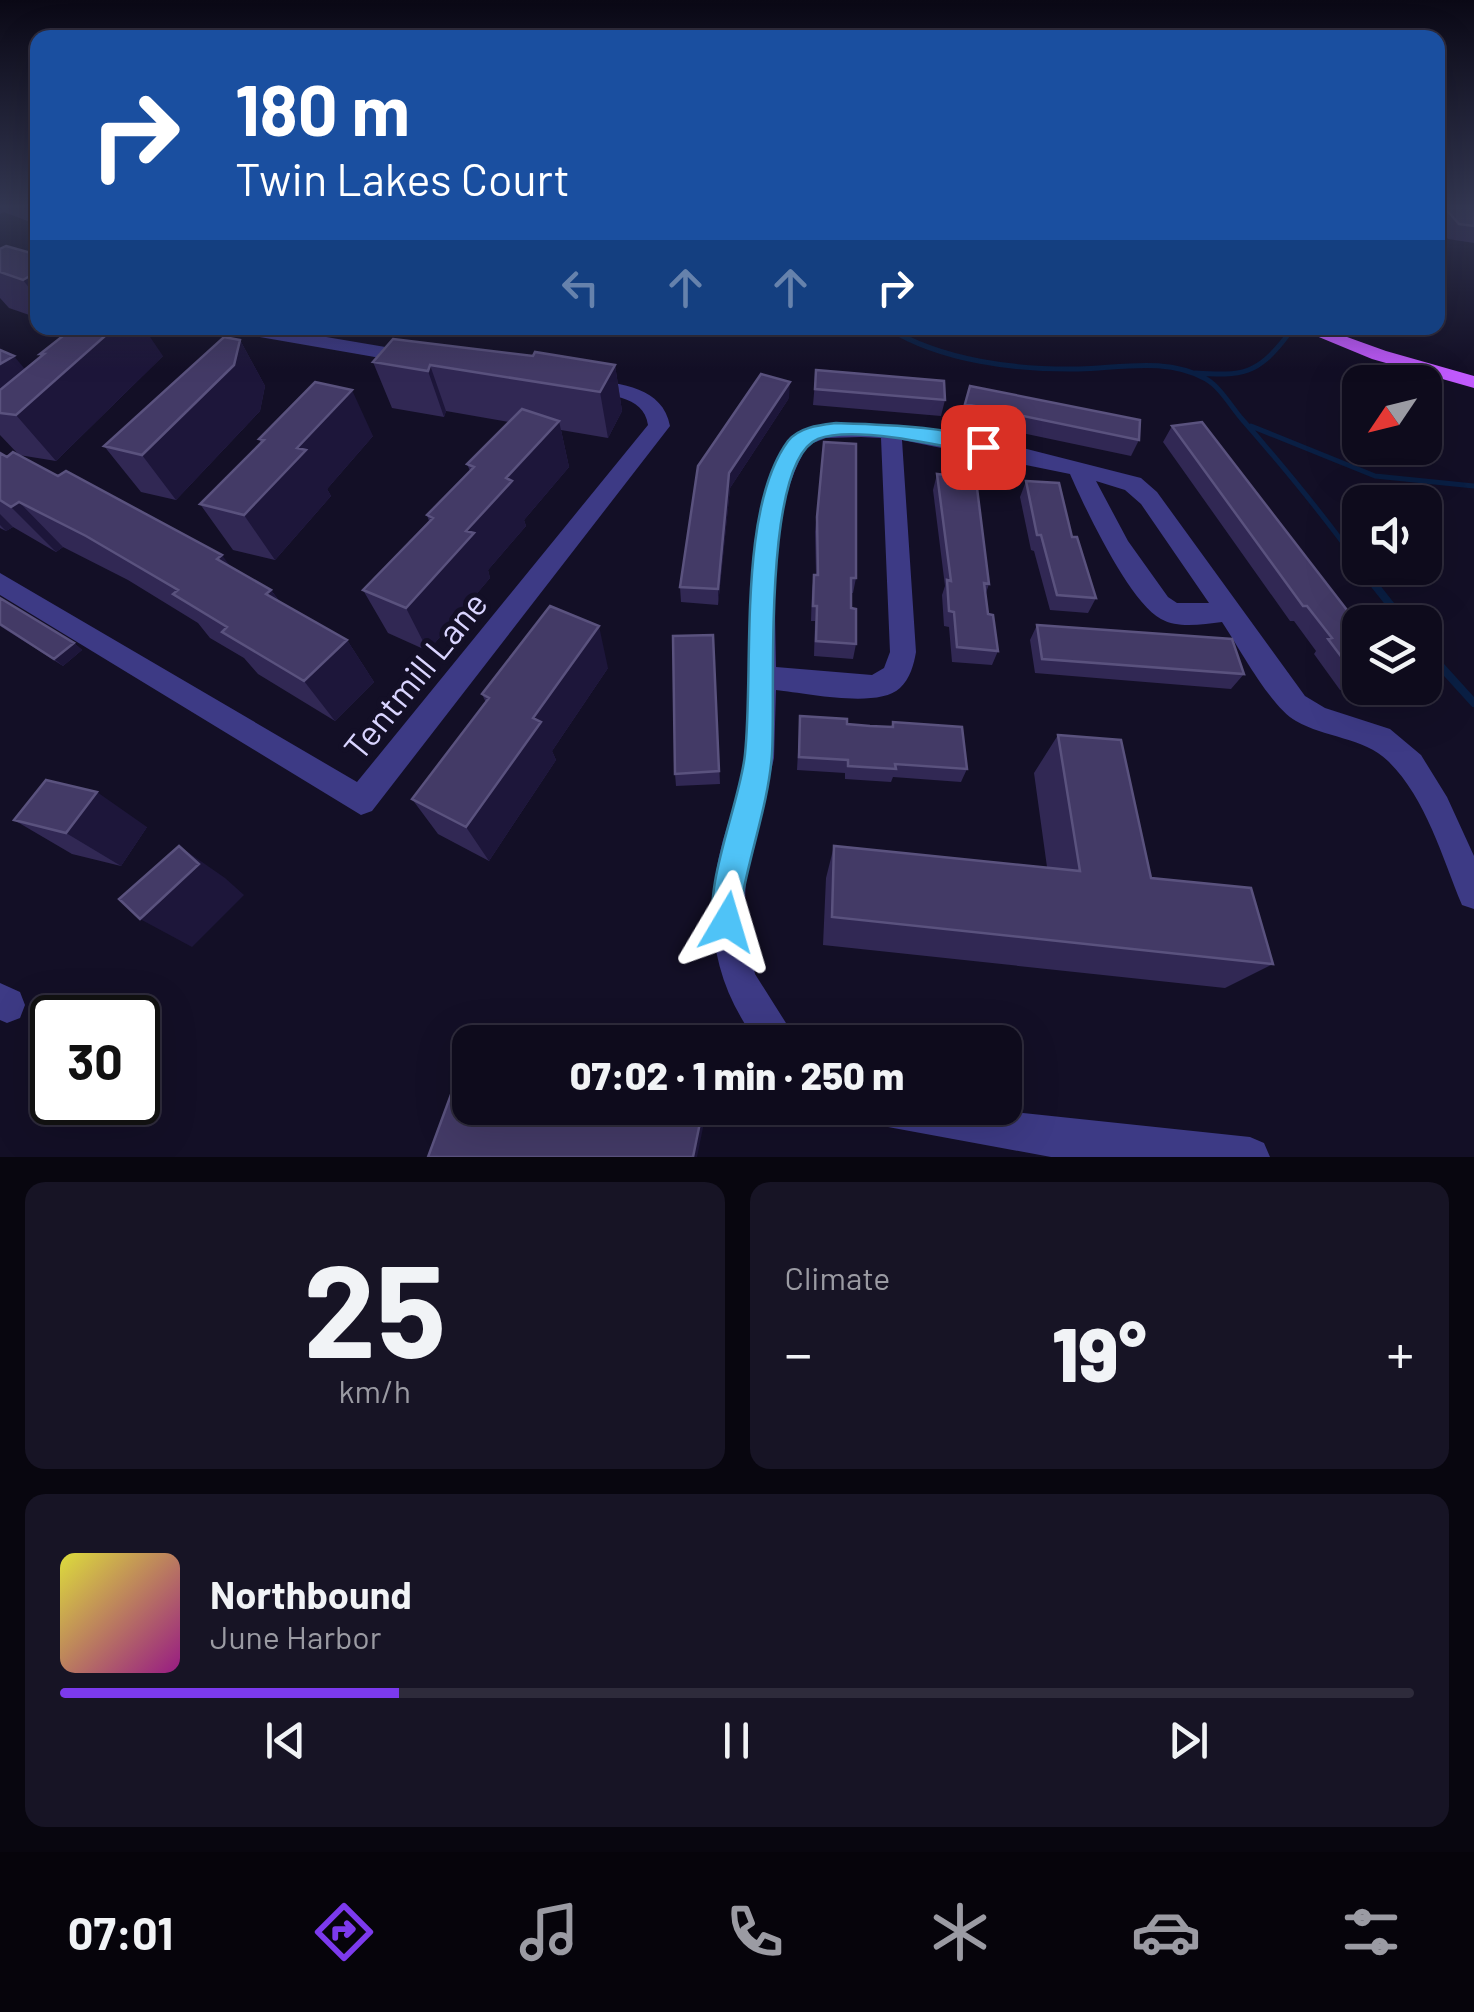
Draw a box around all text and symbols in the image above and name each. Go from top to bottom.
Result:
text: 180 m [235,66,410,150]
icon: right [70,70,200,200]
text: Twin Lakes Court [235,151,570,205]
icon: left [553,260,608,315]
icon: ahead [658,260,713,315]
icon: ahead [763,260,818,315]
icon: right [868,260,923,315]
north arrow [1342,365,1442,465]
map controls [1342,365,1442,705]
pin [941,405,1026,490]
icon: arrive [956,420,1011,475]
button: sound [1342,485,1442,585]
street label: Tentmill Lane [334,582,495,767]
button: layers [1342,605,1442,705]
position arrow [675,870,779,974]
speed limit sign: 30 [30,995,160,1125]
text: 07:02 · 1 min · 250 m [570,1052,904,1098]
text: 25 [303,1228,446,1384]
text: Climate [785,1258,890,1296]
text: 19° [1052,1307,1147,1397]
text: − [785,1319,812,1385]
text: + [1386,1319,1414,1385]
text: km/h [339,1371,411,1409]
text: Northbound [210,1571,412,1617]
text: June Harbor [210,1617,381,1655]
icon: previous [258,1713,313,1768]
icon: pause [709,1713,764,1768]
icon: next [1161,1713,1216,1768]
icon: directions [309,1897,379,1967]
icon: music [514,1897,584,1967]
icon: phone [720,1897,790,1967]
icon: climate [925,1897,995,1967]
icon: car [1131,1897,1201,1967]
icon: filters [1336,1897,1406,1967]
text: 07:01 [68,1905,173,1959]

